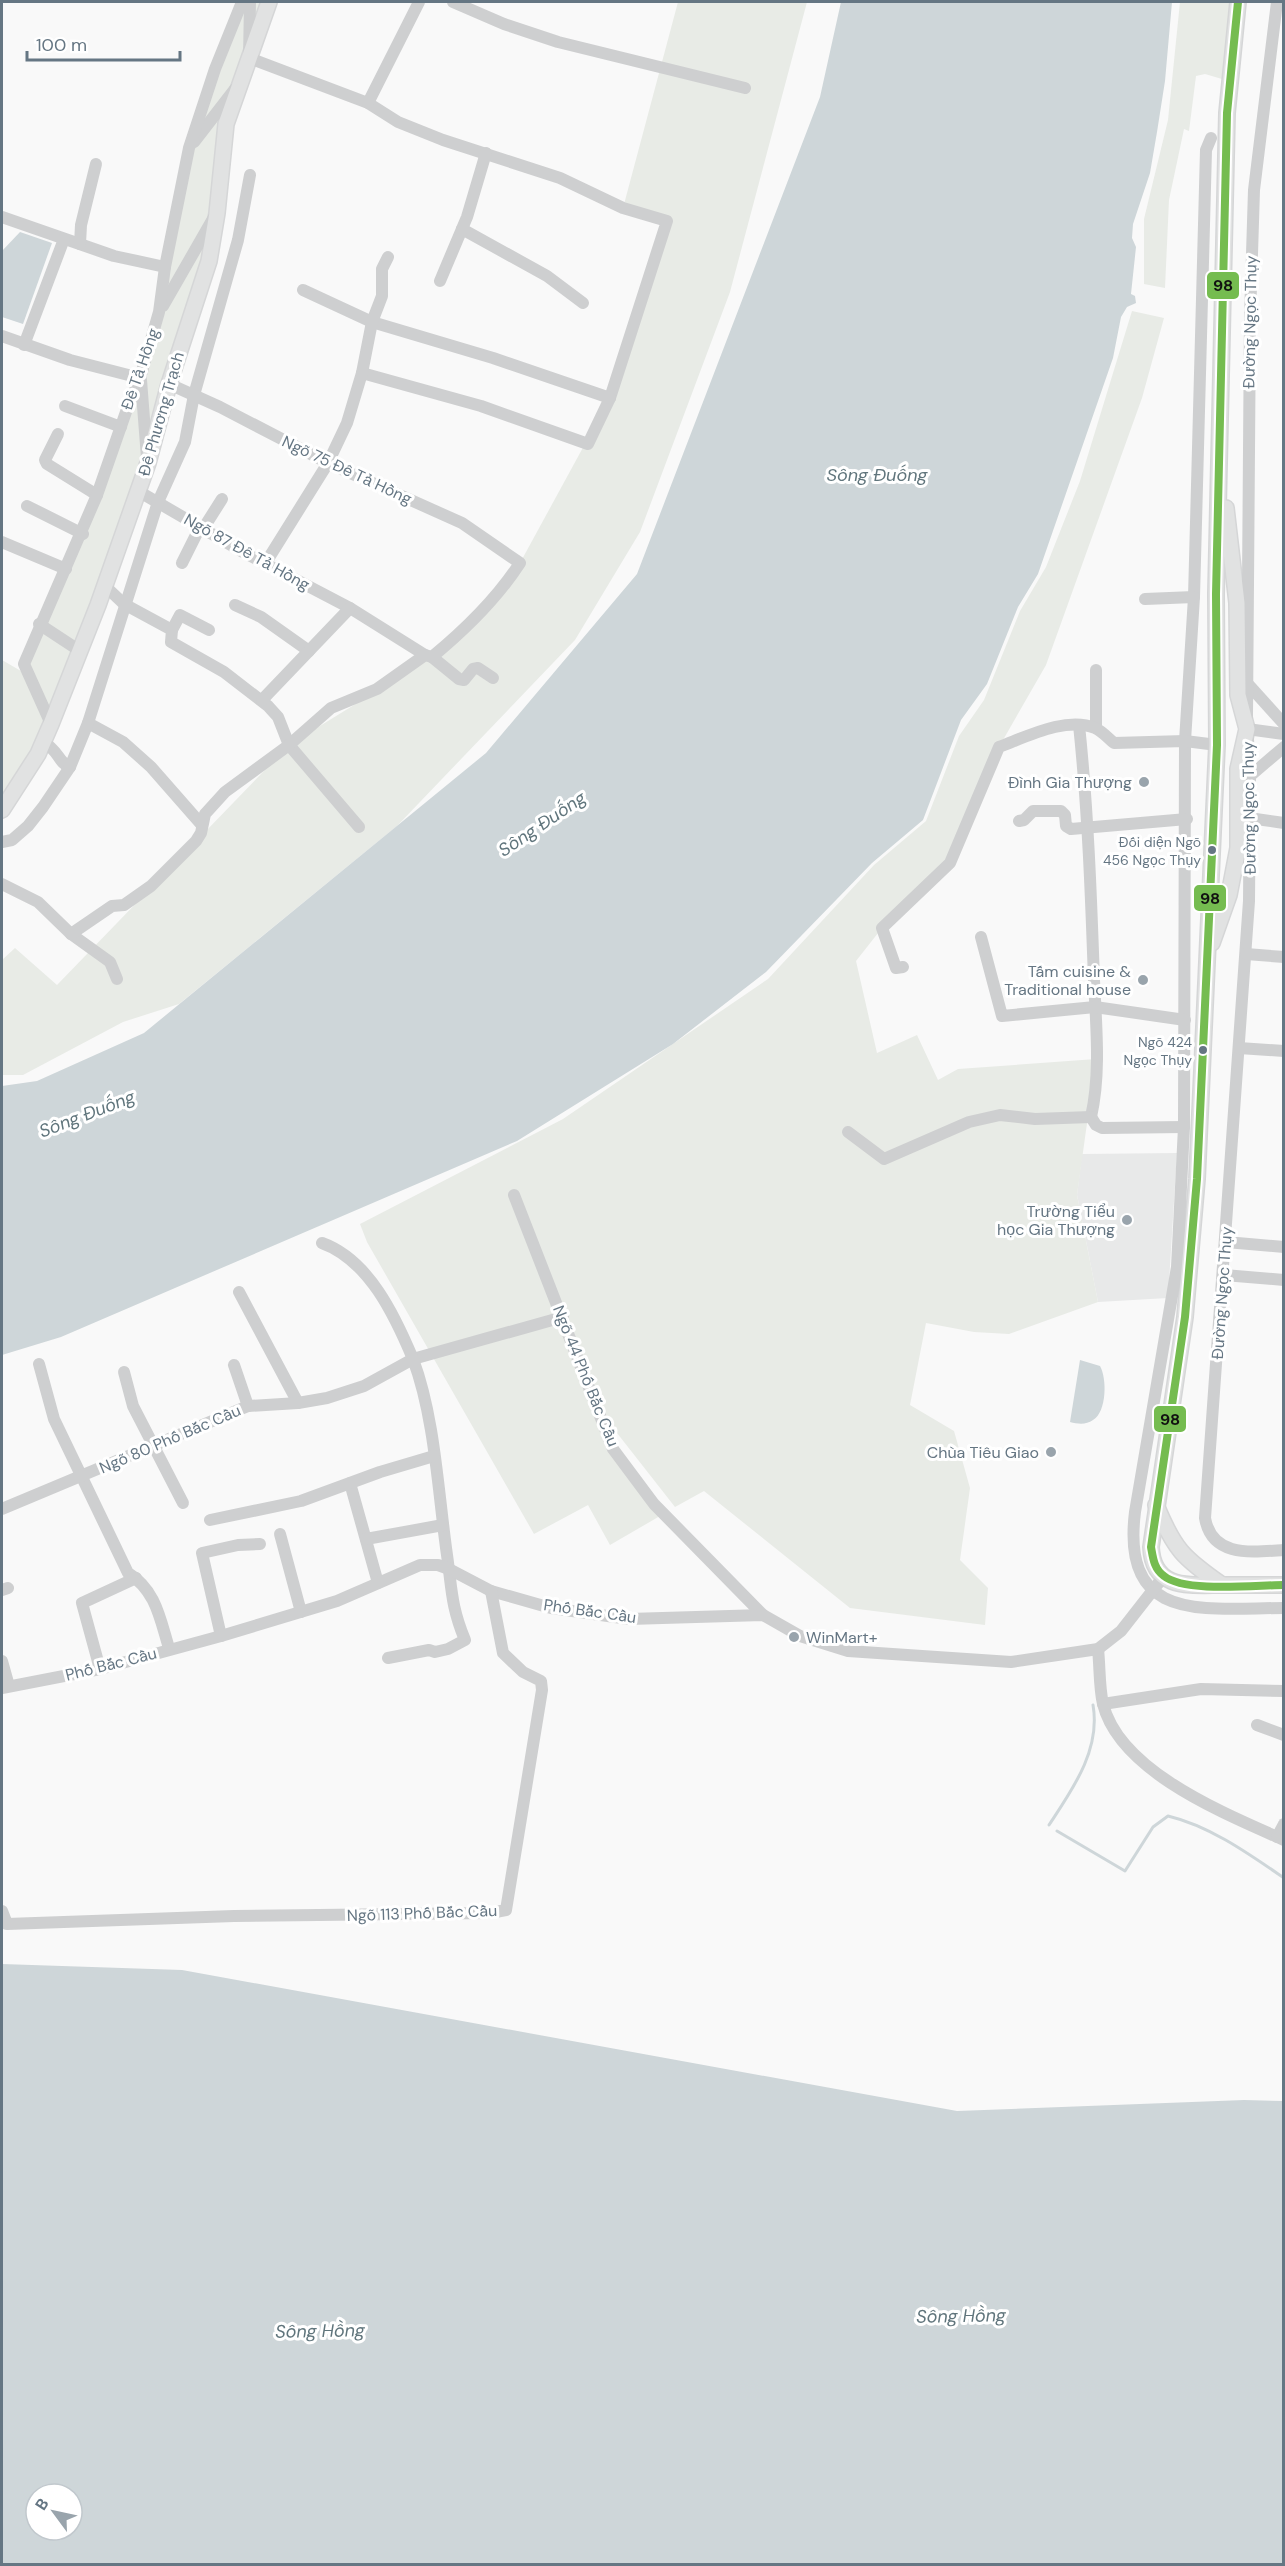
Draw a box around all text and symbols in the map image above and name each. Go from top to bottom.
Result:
scale bar [27,24,180,62]
text: 100 m [36,33,87,57]
street label: Đường Ngọc Thụy [1238,255,1262,389]
line badge: 98 [1206,271,1240,300]
text: 98 [1213,275,1233,296]
street label: Đê Tả Hồng [116,325,164,413]
street label: Đê Phương Trạch [133,350,189,478]
street label: Ngõ 75 Đê Tả Hồng [279,431,415,509]
water label: Sông Đuống [827,463,928,487]
street label: Ngõ 87 Đê Tả Hồng [180,509,314,595]
street label: Đường Ngọc Thụy [1237,741,1261,875]
place label: Đình Gia Thượng [1008,772,1132,793]
marker: Đình Gia Thượng [1137,775,1151,789]
water label: Sông Đuống [493,785,591,862]
place label: Đối diện Ngõ 456 Ngọc Thụy [1103,833,1201,869]
marker: Đối diện Ngõ 456 Ngọc Thụy [1206,844,1218,856]
line badge: 98 [1193,884,1227,912]
text: 98 [1200,888,1220,909]
place label: Tấm cuisine & Traditional house [1004,961,1131,1000]
marker: Tấm cuisine & Traditional house [1136,973,1150,987]
place label: Ngõ 424 Ngọc Thụy [1124,1033,1192,1069]
marker: Ngõ 424 Ngọc Thụy [1197,1044,1209,1056]
water label: Sông Đuống [36,1084,139,1143]
place label: Trường Tiểu học Gia Thượng [997,1201,1115,1240]
marker: Trường Tiểu học Gia Thượng [1120,1213,1134,1227]
street label: Đường Ngọc Thụy [1207,1226,1237,1360]
street label: Ngõ 44 Phố Bắc Cầu [548,1302,624,1450]
street label: Ngõ 80 Phố Bắc Cầu [96,1400,244,1478]
line badge: 98 [1153,1405,1187,1433]
text: 98 [1160,1409,1180,1430]
place label: Chùa Tiêu Giao [927,1442,1039,1463]
marker: Chùa Tiêu Giao [1044,1445,1058,1459]
street label: Phố Bắc Cầu [542,1594,638,1628]
place label: WinMart+ [806,1627,878,1648]
marker: WinMart+ [787,1630,801,1644]
street label: Phố Bắc Cầu [63,1643,159,1685]
street label: Ngõ 113 Phố Bắc Cầu [346,1900,498,1926]
water label: Sông Hồng [916,2303,1007,2329]
water label: Sông Hồng [275,2318,366,2344]
north arrow [24,2482,84,2542]
text: B [30,2494,53,2514]

